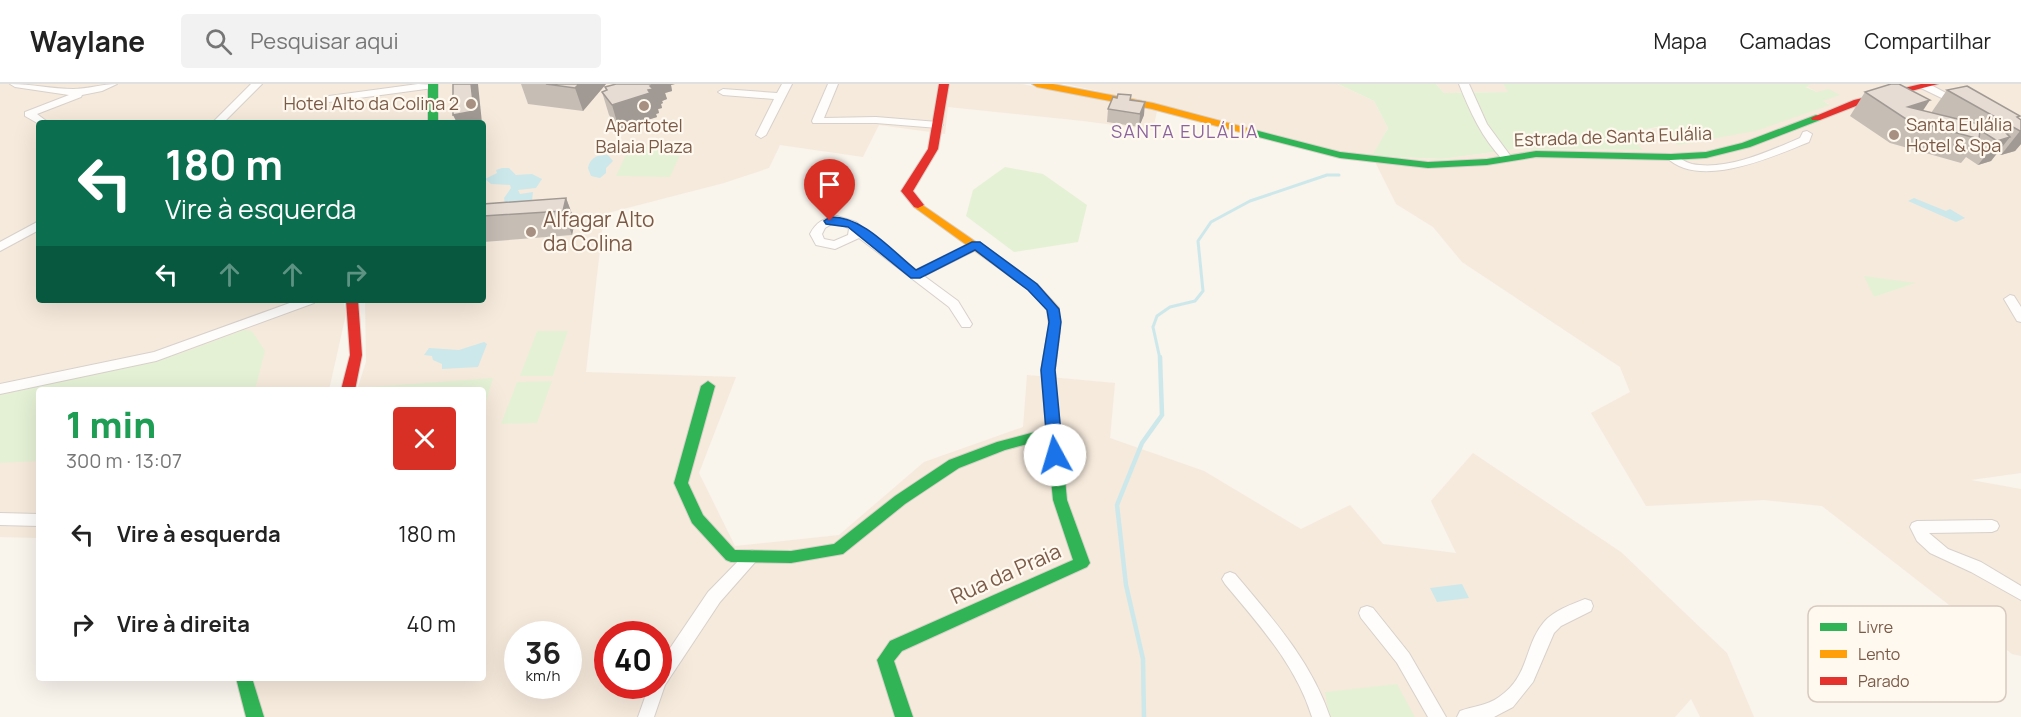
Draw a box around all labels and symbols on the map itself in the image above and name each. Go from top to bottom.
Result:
place label: Hotel Alto da Colina 2 [283,91,459,115]
marker: Hotel Alto da Colina 2 [464,97,478,111]
marker: Apartotel Balaia Plaza [637,99,651,113]
place label: Santa Eulália Hotel & Spa [1906,112,2012,157]
place label: Apartotel Balaia Plaza [595,113,693,158]
district label: SANTA EULÁLIA [1111,119,1259,143]
street label: Estrada de Santa Eulália [1513,121,1712,151]
marker: Santa Eulália Hotel & Spa [1887,128,1901,142]
pin [804,159,855,221]
place label: Alfagar Alto da Colina [543,205,655,257]
marker: Alfagar Alto da Colina [524,225,538,239]
position arrow [1023,423,1087,487]
street label: Rua da Praia [946,536,1065,610]
legend [1808,606,2006,702]
text: Livre [1858,616,1893,638]
speed limit sign: 40 [594,621,672,699]
text: Lento [1858,643,1900,665]
text: Parado [1858,670,1909,692]

